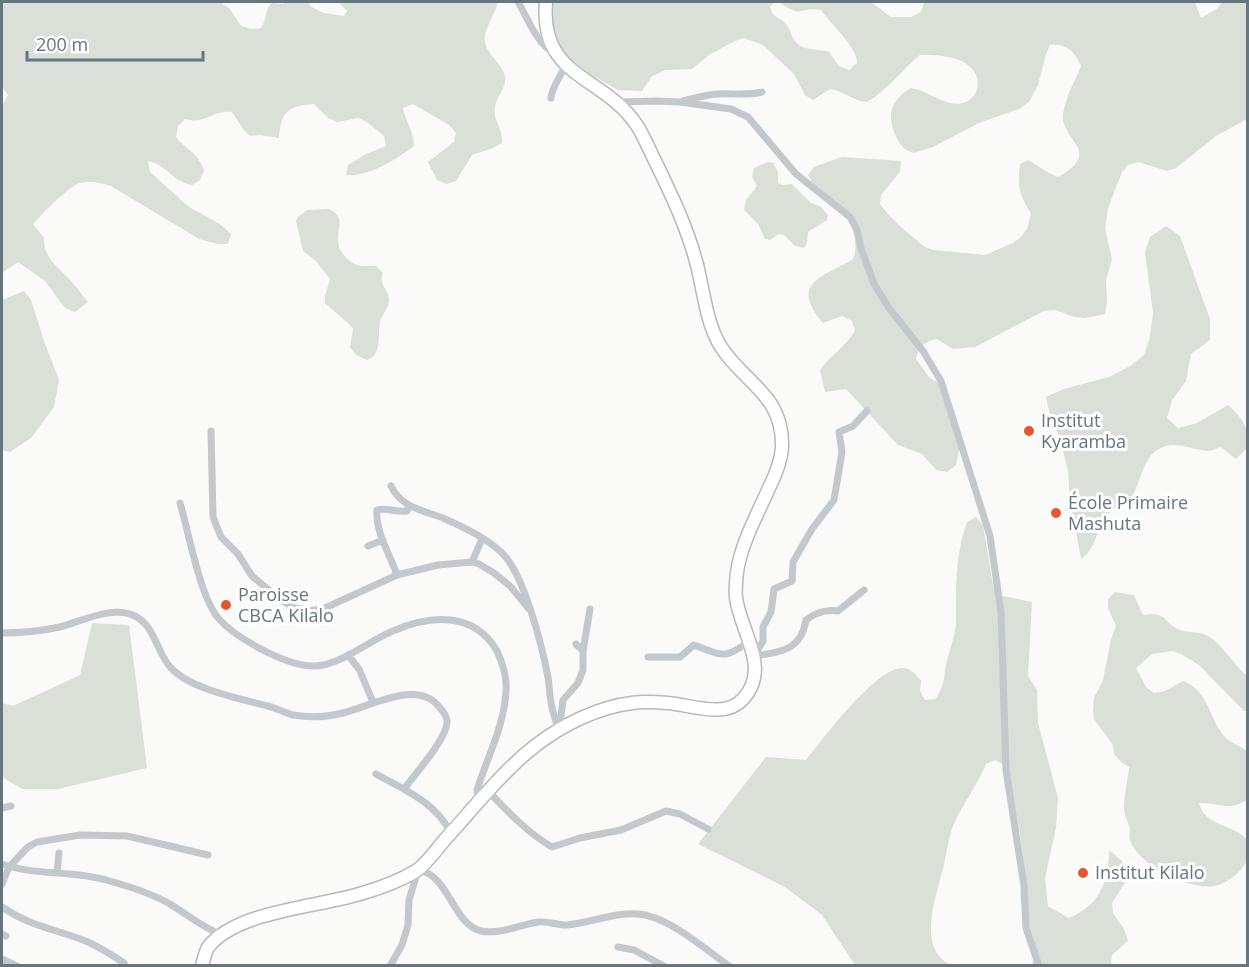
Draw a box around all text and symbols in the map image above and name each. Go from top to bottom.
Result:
scale bar [27,24,202,62]
text: 200 m [36,32,88,56]
place label: Institut Kyaramba [1041,408,1126,453]
marker: Institut Kyaramba [1022,424,1036,438]
place label: École Primaire Mashuta [1068,490,1188,535]
marker: École Primaire Mashuta [1049,506,1063,520]
place label: Paroisse CBCA Kilalo [238,582,334,627]
marker: Paroisse CBCA Kilalo [219,598,233,612]
place label: Institut Kilalo [1095,860,1205,884]
marker: Institut Kilalo [1076,866,1090,880]

